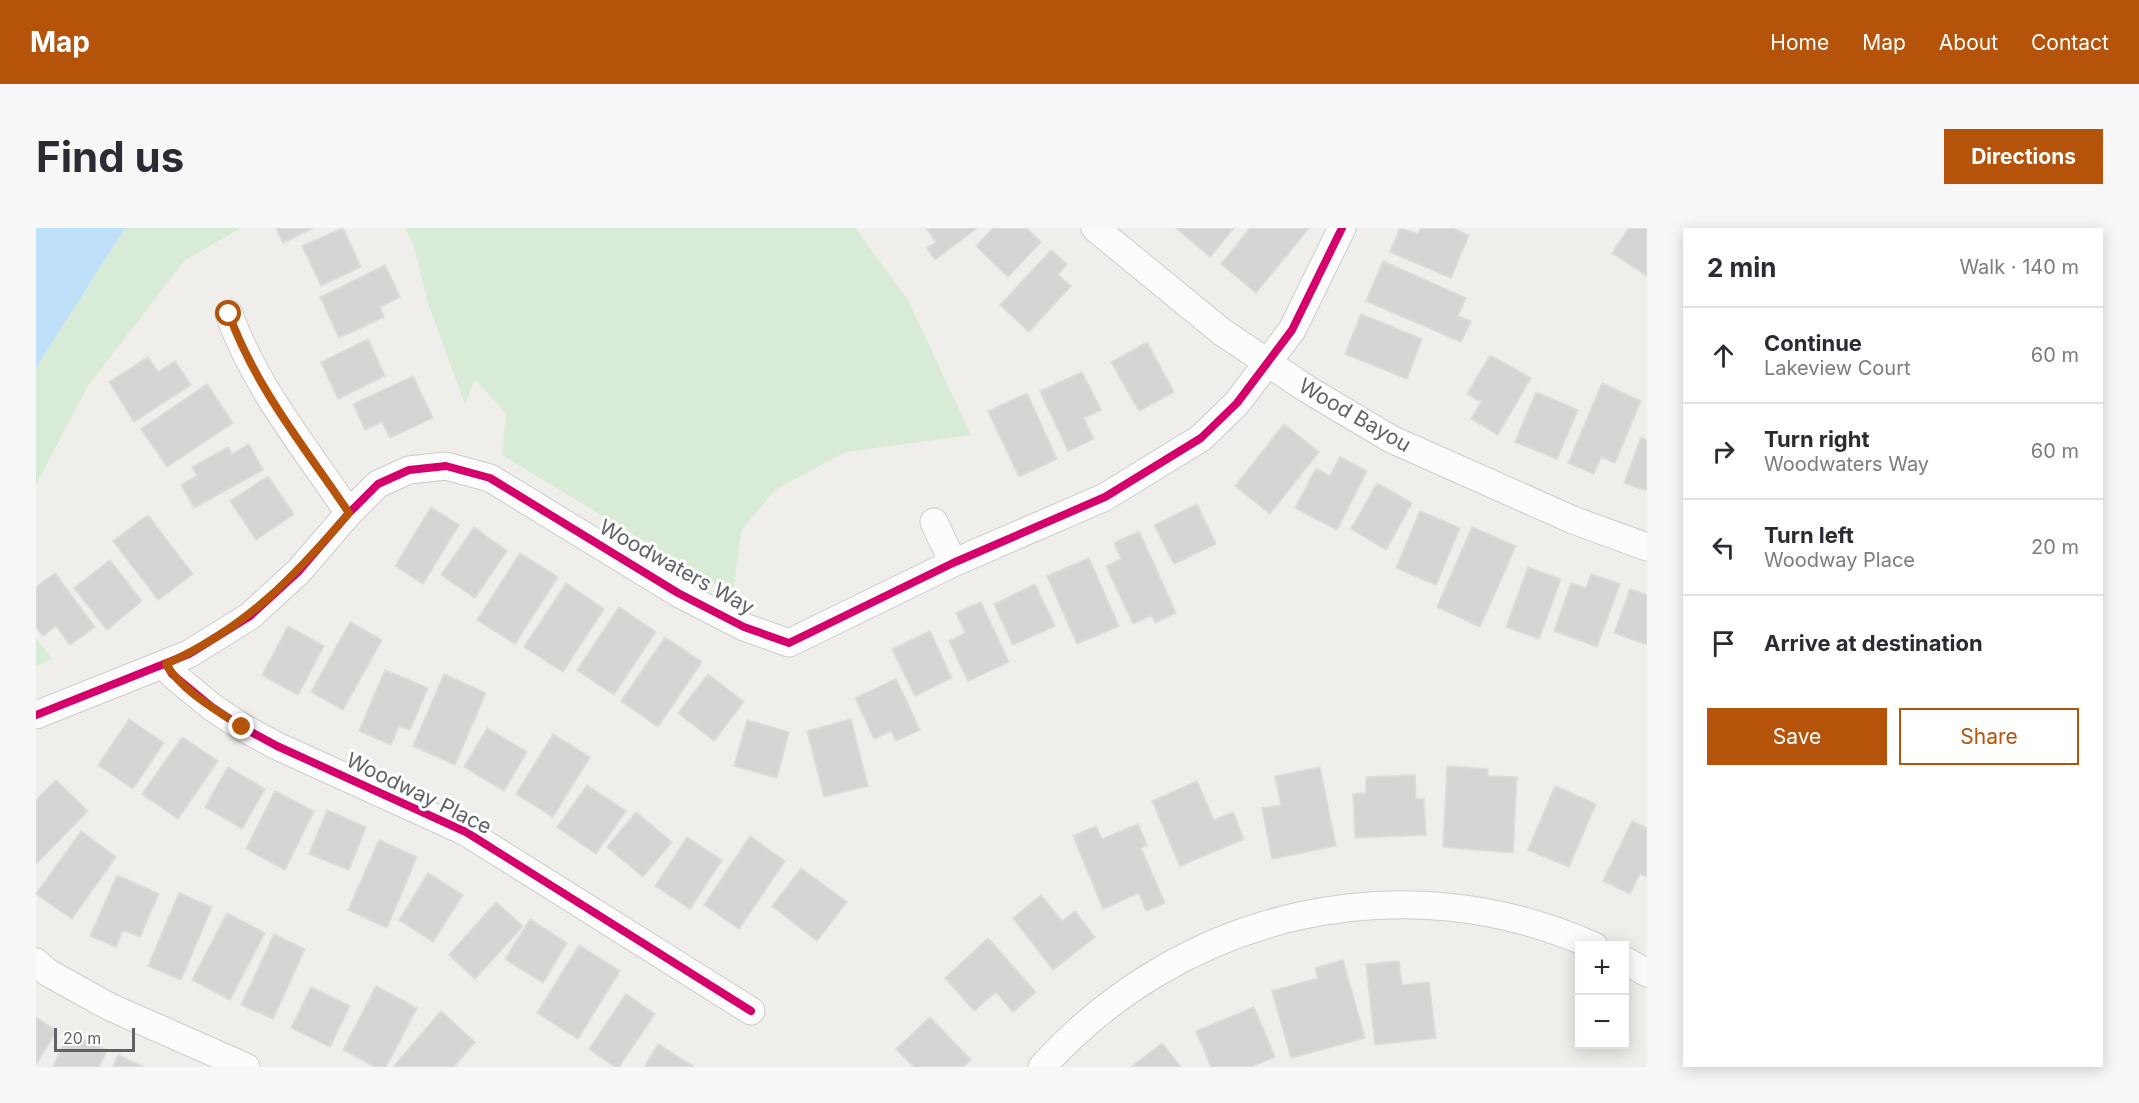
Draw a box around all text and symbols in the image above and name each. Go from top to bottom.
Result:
text: Map [30,25,90,59]
text: Home [1770,30,1829,55]
text: Map [1862,30,1906,55]
text: About [1939,30,1998,55]
text: Contact [2031,30,2109,55]
button: Directions [1944,129,2103,184]
text: Find us [36,131,184,182]
text: 2 min [1707,252,1777,283]
text: Walk · 140 m [1959,255,2079,279]
route start [215,300,241,326]
text: Continue [1764,330,1862,356]
icon: ahead [1707,339,1740,372]
text: 60 m [2031,343,2079,367]
text: Lakeview Court [1764,356,1911,380]
street label: Wood Bayou [1295,373,1415,457]
text: Turn right [1764,426,1870,452]
icon: right [1707,435,1740,468]
text: 60 m [2031,439,2079,463]
text: Woodwaters Way [1764,452,1929,476]
street label: Woodwaters Way [595,514,759,620]
text: Turn left [1764,522,1854,548]
icon: left [1707,531,1740,564]
text: 20 m [2031,535,2079,559]
text: Woodway Place [1764,548,1915,572]
icon: arrive [1707,627,1740,660]
text: Arrive at destination [1764,630,1983,656]
button: Save [1707,708,1887,765]
button: Share [1899,708,2079,765]
route end [228,713,254,739]
street label: Woodway Place [342,747,496,839]
map controls [1575,941,1629,1049]
button: + [1575,941,1629,995]
button: − [1575,995,1629,1049]
scale bar [54,1025,135,1052]
text: 20 m [63,1028,101,1048]

